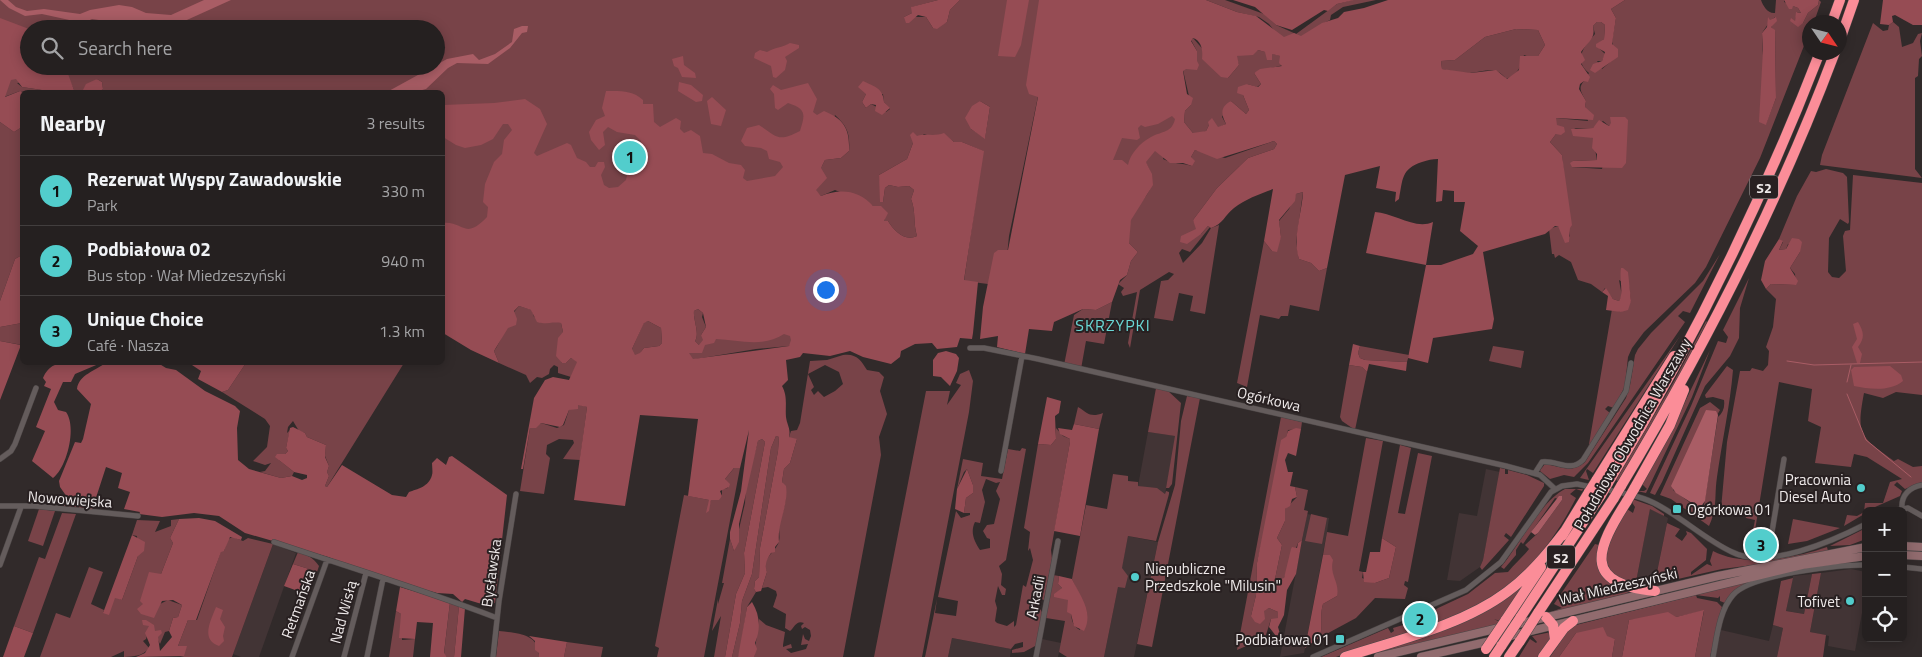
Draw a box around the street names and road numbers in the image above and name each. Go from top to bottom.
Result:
road number: S2 [1750,176,1778,198]
street label: Południowa Obwodnica Warszawy [1568,334,1696,534]
street label: Ogórkowa [1235,381,1303,418]
street label: Nowowiejska [27,485,113,513]
street label: Bysławska [475,537,507,609]
road number: S2 [1547,546,1575,568]
street label: Wał Miedzeszyński [1557,561,1679,611]
street label: Retmańska [275,566,321,642]
street label: Arkadii [1020,574,1050,620]
street label: Nad Wisłą [324,577,363,646]

